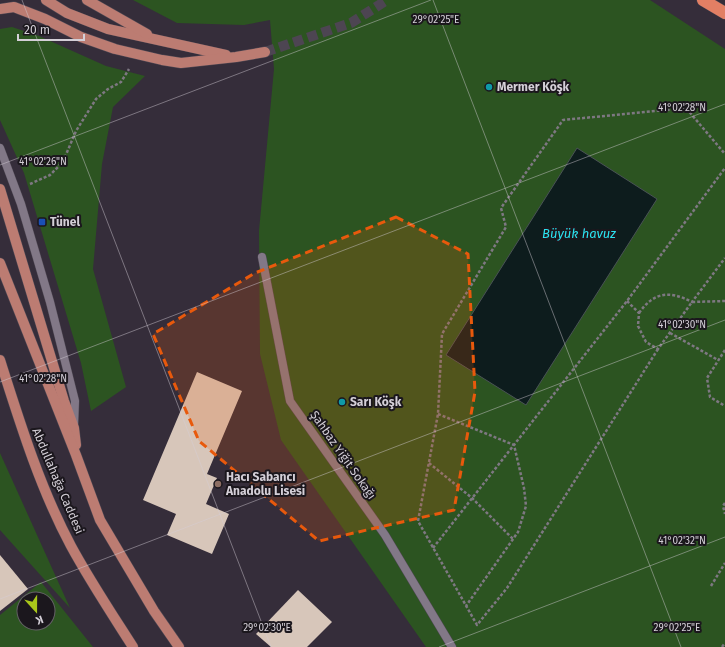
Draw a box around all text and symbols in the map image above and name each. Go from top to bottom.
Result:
text: 29°02'25"E [413,14,459,26]
scale bar [18,16,84,42]
text: 20 m [24,23,50,37]
place label: Mermer Köşk [497,80,569,95]
marker: Mermer Köşk [484,82,494,92]
text: 41°02'28"N [658,102,706,114]
text: 41°02'26"N [19,156,67,168]
place label: Tünel [50,215,80,229]
marker: Tünel [37,217,47,227]
water label: Büyük havuz [542,226,616,241]
text: 41°02'30"N [658,319,706,331]
text: 41°02'28"N [19,373,67,385]
place label: Sarı Köşk [350,395,402,410]
marker: Sarı Köşk [337,397,347,407]
street label: Şahbaz Yiğit Sokağı [307,408,379,502]
street label: Abdullahağa Caddesi [29,426,87,536]
place label: Hacı Sabancı Anadolu Lisesi [225,470,305,498]
marker: Hacı Sabancı Anadolu Lisesi [213,479,223,489]
text: 41°02'32"N [658,535,706,547]
north arrow [16,591,56,631]
text: K [33,613,45,628]
text: 29°02'30"E [243,622,291,634]
text: 29°02'25"E [654,622,700,634]

